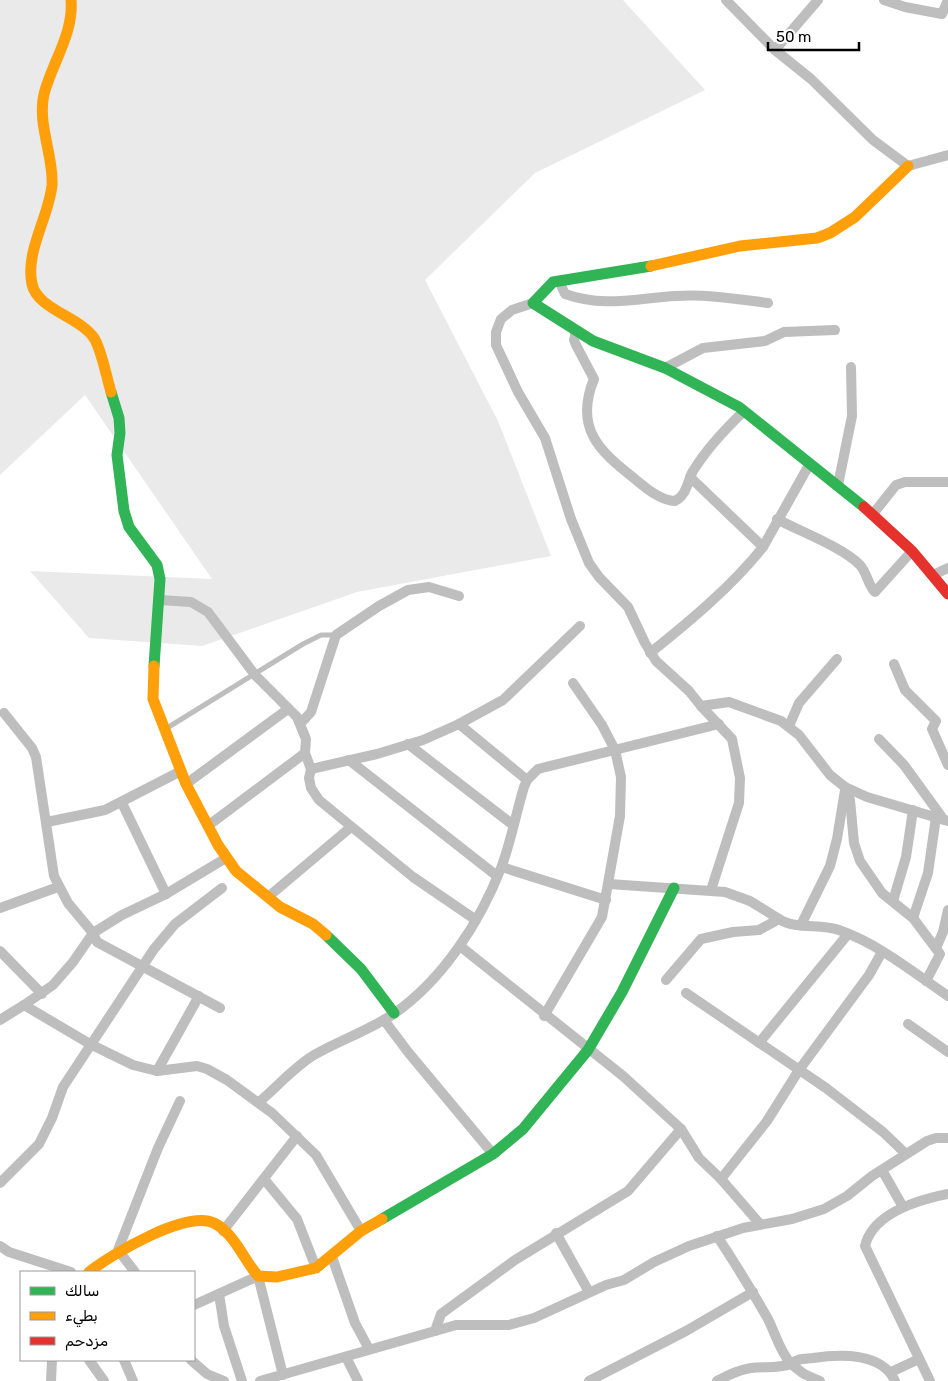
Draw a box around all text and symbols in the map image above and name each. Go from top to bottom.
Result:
scale bar [768,20,859,52]
text: 50 m [776,28,811,46]
legend [20,1271,195,1361]
text: سالك [65,1282,100,1300]
text: بطيء [65,1307,98,1328]
text: مزدحم [65,1332,108,1351]

